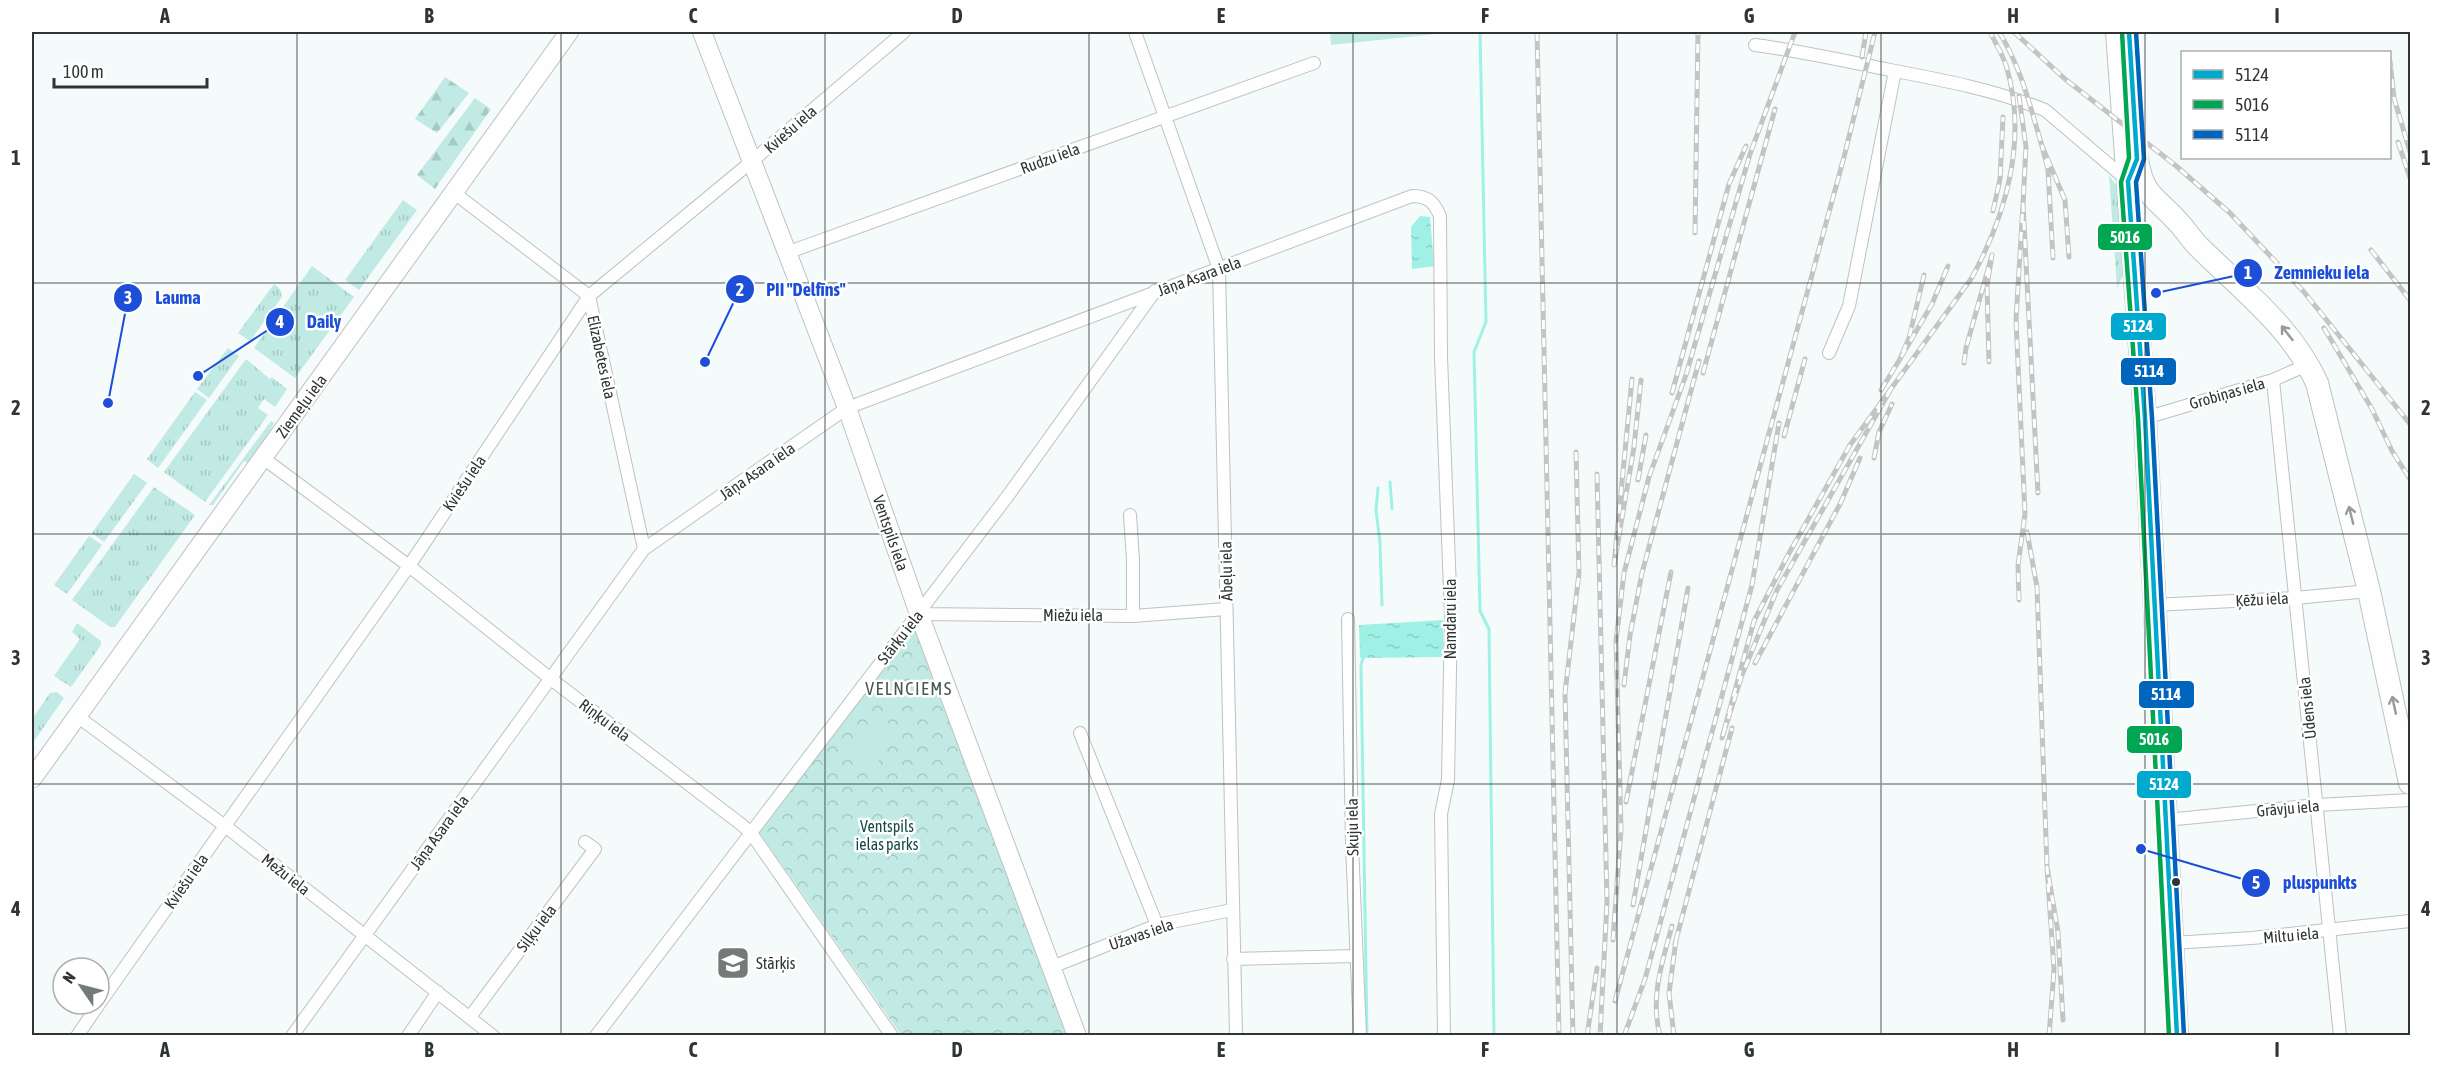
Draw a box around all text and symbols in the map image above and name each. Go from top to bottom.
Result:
text: A [159,4,170,27]
text: B [424,4,434,27]
text: C [689,4,698,27]
text: D [951,4,963,27]
text: E [1217,4,1226,27]
text: F [1481,4,1489,27]
text: G [1744,4,1755,27]
text: H [2007,4,2019,27]
text: I [2274,4,2280,27]
scale bar [54,51,207,89]
legend [2181,51,2391,159]
text: 100 m [63,61,104,82]
text: 5124 [2235,64,2269,85]
text: 5016 [2235,94,2269,115]
street label: Kviešu iela [760,102,820,156]
text: 5114 [2235,124,2269,145]
street label: Rudzu iela [1018,139,1082,177]
text: 1 [11,146,21,169]
text: 1 [2421,146,2431,169]
line badge: 5016 [2097,223,2153,251]
text: 5016 [2110,228,2141,246]
street label: Jāņa Asara iela [1155,253,1244,300]
callout: Zemnieku iela [2233,255,2382,291]
text: 1 [2244,262,2252,283]
text: Zemnieku iela [2275,262,2369,283]
callout: PII "Delfīns" [725,271,858,307]
text: 2 [736,279,744,300]
text: PII "Delfīns" [766,279,846,300]
callout: Lauma [113,280,213,316]
text: 3 [124,287,132,308]
text: Lauma [155,287,201,308]
callout: Daily [265,304,353,340]
text: 4 [275,311,284,332]
text: Daily [307,311,342,332]
line badge: 5124 [2110,312,2167,341]
street label: Elizabetes iela [584,314,620,400]
text: 5124 [2123,317,2154,335]
one-way arrow [2280,326,2293,342]
line badge: 5114 [2120,357,2177,386]
text: 5114 [2134,362,2165,380]
street label: Ziemeļu iela [272,371,331,442]
street label: Grobiņas iela [2187,374,2267,413]
text: 2 [11,396,21,419]
text: 2 [2421,396,2431,419]
street label: Jāņa Asara iela [716,439,799,504]
street label: Kviešu iela [439,452,489,514]
street label: Ventspils iela [869,493,912,573]
one-way arrow [2344,506,2356,525]
street label: Ābeļu iela [1216,541,1237,601]
street label: Namdaru iela [1441,579,1459,659]
street label: Ķēžu iela [2235,589,2289,610]
street label: Miežu iela [1043,606,1103,624]
street label: Stārķu iela [873,607,927,668]
text: 3 [11,646,21,669]
text: 3 [2421,646,2431,669]
street label: Ūdens iela [2295,676,2319,740]
district label: VELNCIEMS [865,678,953,699]
line badge: 5114 [2138,680,2195,709]
text: 5114 [2151,685,2182,703]
street label: Riņķu iela [575,695,634,746]
one-way arrow [2387,696,2399,715]
line badge: 5016 [2126,725,2183,754]
text: 5016 [2139,730,2170,748]
line badge: 5124 [2136,770,2192,799]
text: 5124 [2149,775,2180,793]
street label: Jāņa Asara iela [406,791,473,873]
street label: Grāvju iela [2256,796,2320,821]
street label: Skuju iela [1342,798,1363,856]
park label: Ventspils ielas parks [856,817,919,854]
street label: Kviešu iela [161,850,211,912]
street label: Mežu iela [258,850,314,898]
callout: pluspunkts [2241,865,2369,901]
text: 5 [2252,872,2260,893]
text: pluspunkts [2283,872,2358,893]
unlabelled marker [2170,876,2182,888]
text: 4 [10,897,21,920]
text: 4 [2420,897,2431,920]
street label: Siļķu iela [512,901,560,956]
street label: Užavas iela [1106,915,1176,953]
street label: Miltu iela [2262,924,2320,946]
school or university icon: Stārķis [715,945,751,981]
place label: Stārķis [756,954,796,973]
north arrow [51,956,111,1016]
text: N [59,968,79,986]
text: A [159,1038,170,1061]
text: B [424,1038,434,1061]
text: C [689,1038,698,1061]
text: D [951,1038,963,1061]
text: E [1217,1038,1226,1061]
text: F [1481,1038,1489,1061]
text: G [1744,1038,1755,1061]
text: H [2007,1038,2019,1061]
text: I [2274,1038,2280,1061]

